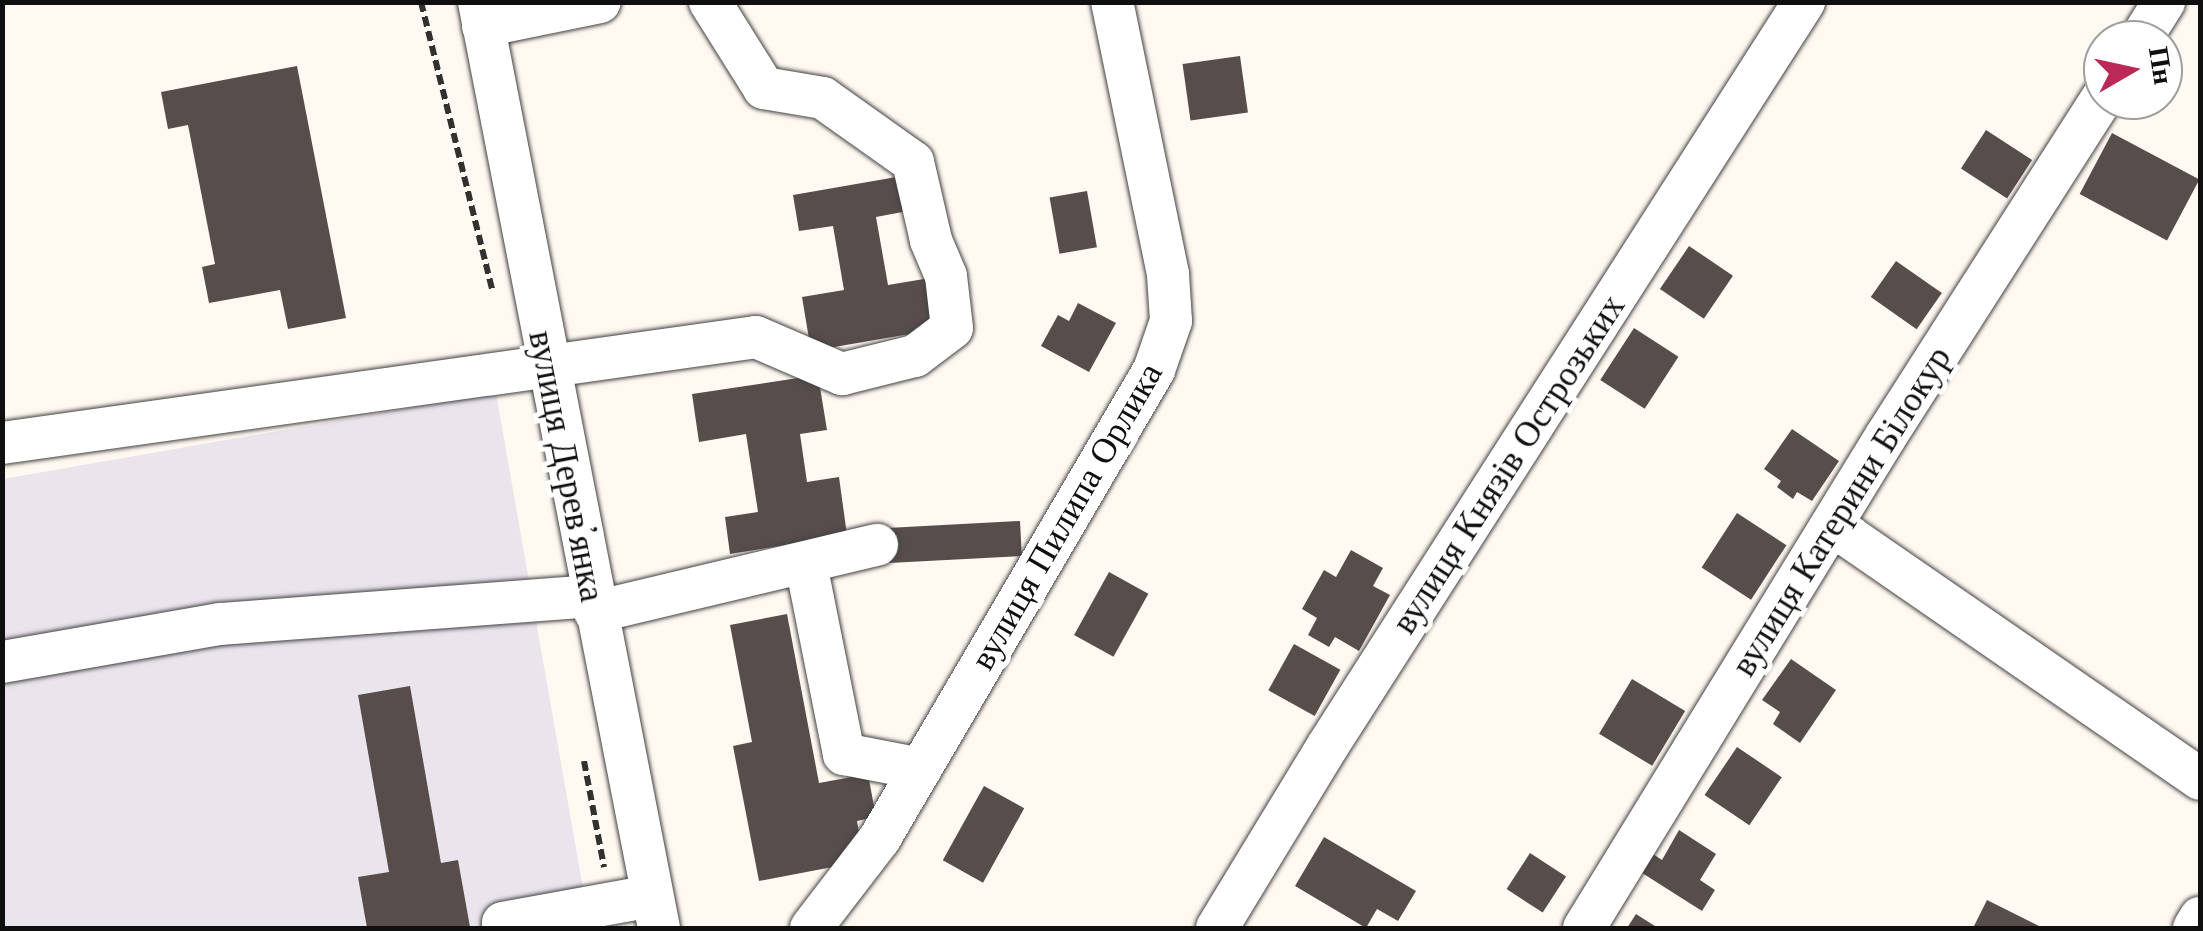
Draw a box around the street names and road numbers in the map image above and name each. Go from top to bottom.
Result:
street label: вулиця Князів Острозьких [1383,287,1633,641]
street label: вулиця Деревʼянка [520,327,614,605]
street label: вулиця Катерини Білокур [1722,338,1960,684]
street label: вулиця Пилипа Орлика [961,355,1171,677]

